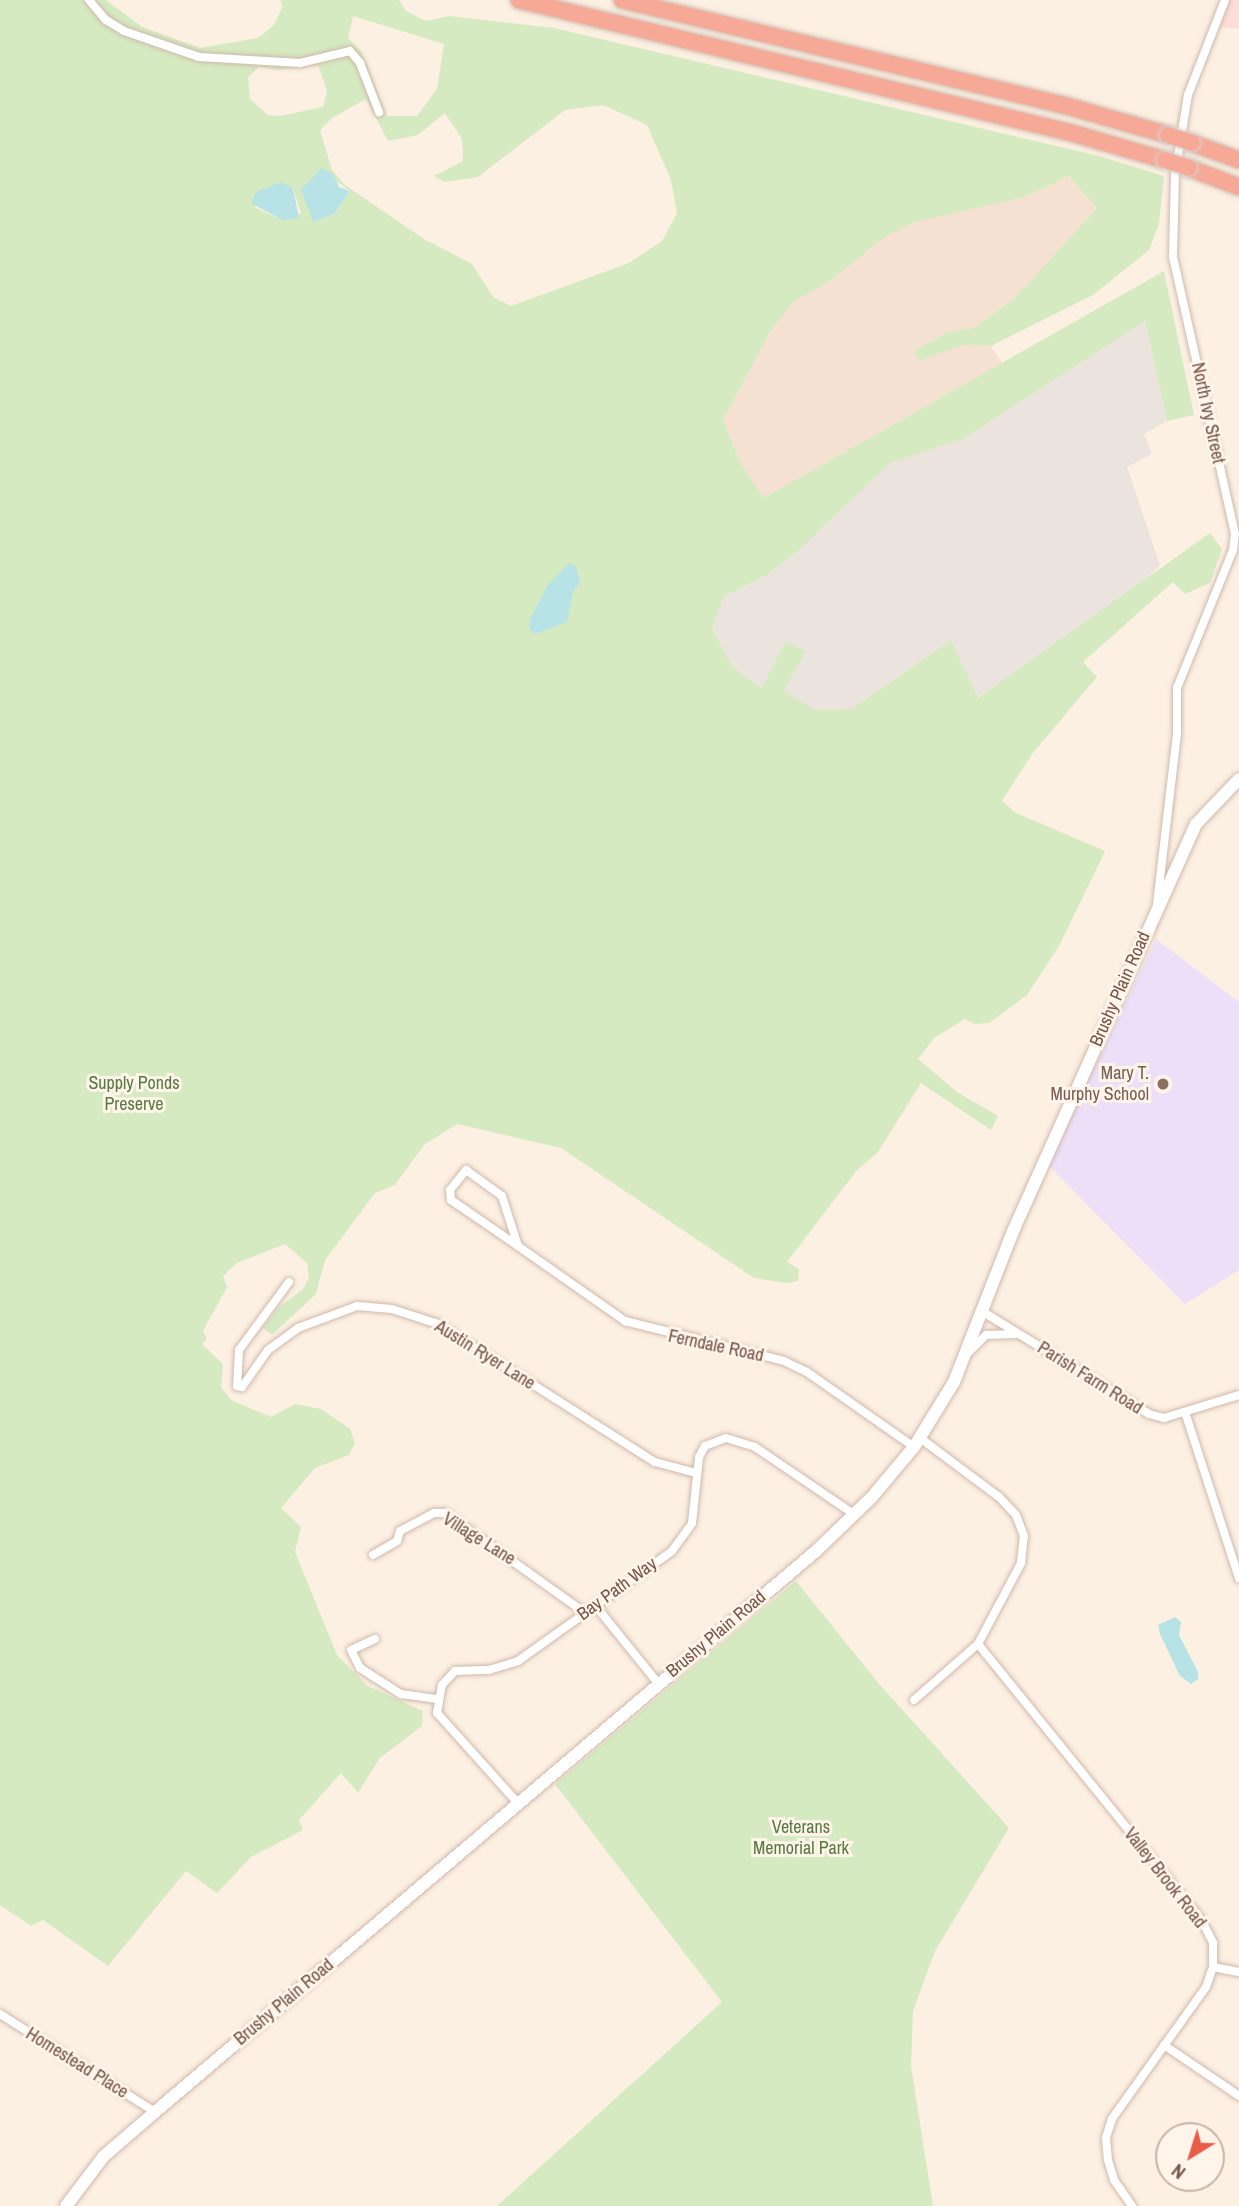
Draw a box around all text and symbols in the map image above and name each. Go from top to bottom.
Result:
street label: North Ivy Street [1187,361,1229,465]
street label: Brushy Plain Road [1085,928,1155,1050]
place label: Mary T. Murphy School [1051,1063,1149,1106]
park label: Supply Ponds Preserve [88,1073,180,1116]
marker: Mary T. Murphy School [1155,1076,1171,1092]
street label: Austin Ryer Lane [431,1316,539,1394]
street label: Ferndale Road [666,1325,766,1367]
street label: Parish Farm Road [1033,1337,1147,1419]
street label: Village Lane [439,1508,519,1570]
street label: Bay Path Way [573,1553,661,1625]
street label: Brushy Plain Road [662,1586,770,1682]
park label: Veterans Memorial Park [753,1817,849,1860]
street label: Valley Brook Road [1119,1824,1211,1932]
street label: Brushy Plain Road [230,1954,338,2050]
street label: Homestead Place [22,2023,132,2103]
north arrow [1155,2122,1225,2192]
text: N [1166,2158,1191,2186]

